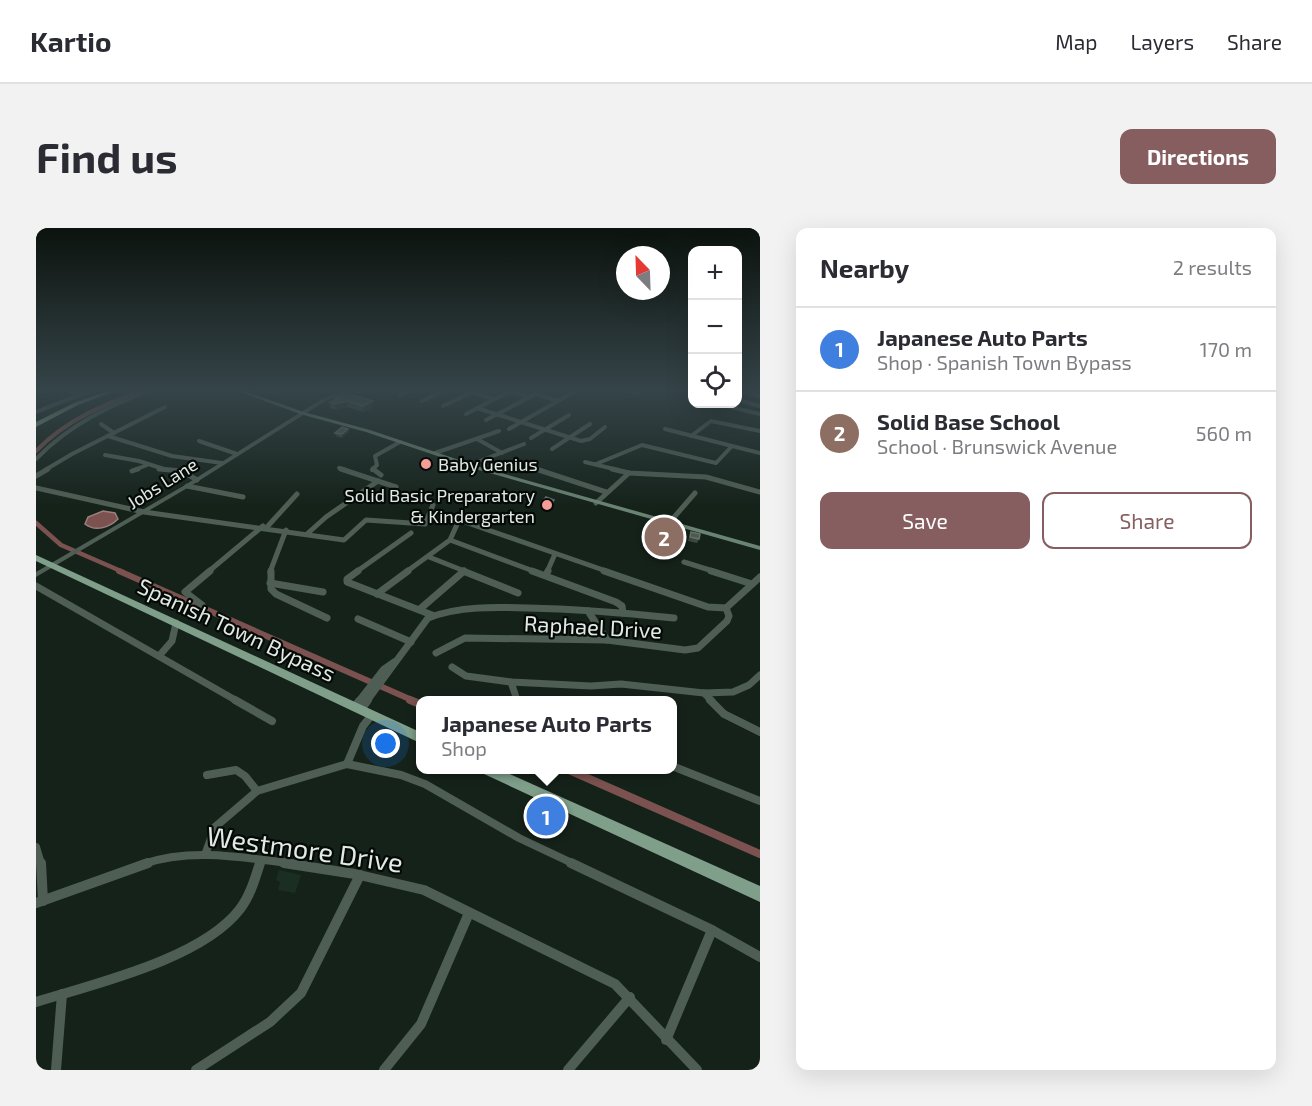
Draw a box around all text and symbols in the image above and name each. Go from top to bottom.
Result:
text: Kartio [30,24,111,58]
text: Map [1055,29,1097,54]
text: Layers [1130,29,1194,54]
text: Share [1227,29,1282,54]
button: Directions [1120,129,1276,184]
text: Find us [36,131,178,181]
north arrow [616,246,670,300]
map controls [688,246,742,408]
button: + [688,246,742,300]
text: Nearby [820,252,909,283]
text: 2 results [1173,255,1252,279]
button: − [688,300,742,354]
text: Japanese Auto Parts [877,324,1088,350]
text: 1 [835,337,844,361]
text: 170 m [1200,337,1252,361]
text: Shop · Spanish Town Bypass [877,350,1132,374]
button: locate [688,354,742,408]
text: Solid Base School [877,408,1060,434]
text: 2 [834,421,845,445]
text: 560 m [1196,421,1252,445]
text: School · Brunswick Avenue [877,434,1117,458]
street label: Jobs Lane [123,453,201,513]
place label: Baby Genius [438,453,538,475]
marker: Baby Genius [419,457,433,471]
place label: Solid Basic Preparatory & Kindergarten [345,484,535,527]
button: Save [820,492,1030,549]
button: Share [1042,492,1252,549]
marker: Solid Basic Preparatory & Kindergarten [540,498,554,512]
pin: 2 [644,514,684,560]
street label: Spanish Town Bypass [134,572,340,686]
street label: Raphael Drive [523,609,663,643]
popup [416,696,677,774]
text: Japanese Auto Parts [441,710,652,736]
your location [371,729,400,758]
text: Shop [441,736,487,760]
pin: 1 [526,794,566,838]
street label: Westmore Drive [205,818,405,878]

